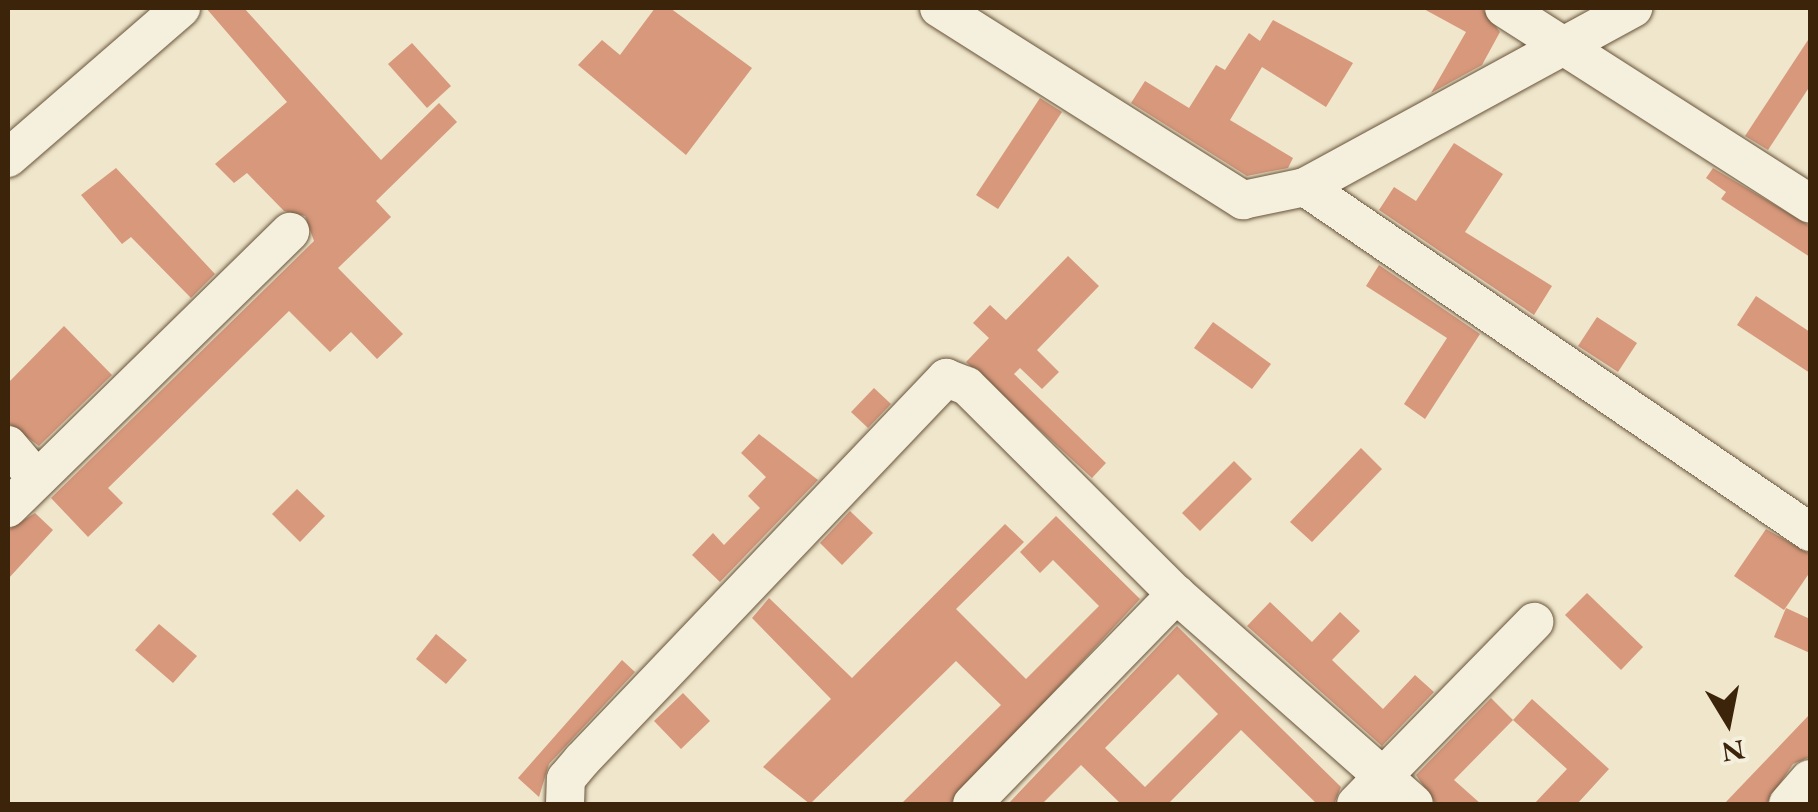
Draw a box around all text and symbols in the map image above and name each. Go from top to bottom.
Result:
north arrow [1678,672,1778,772]
text: N [1719,732,1747,771]

